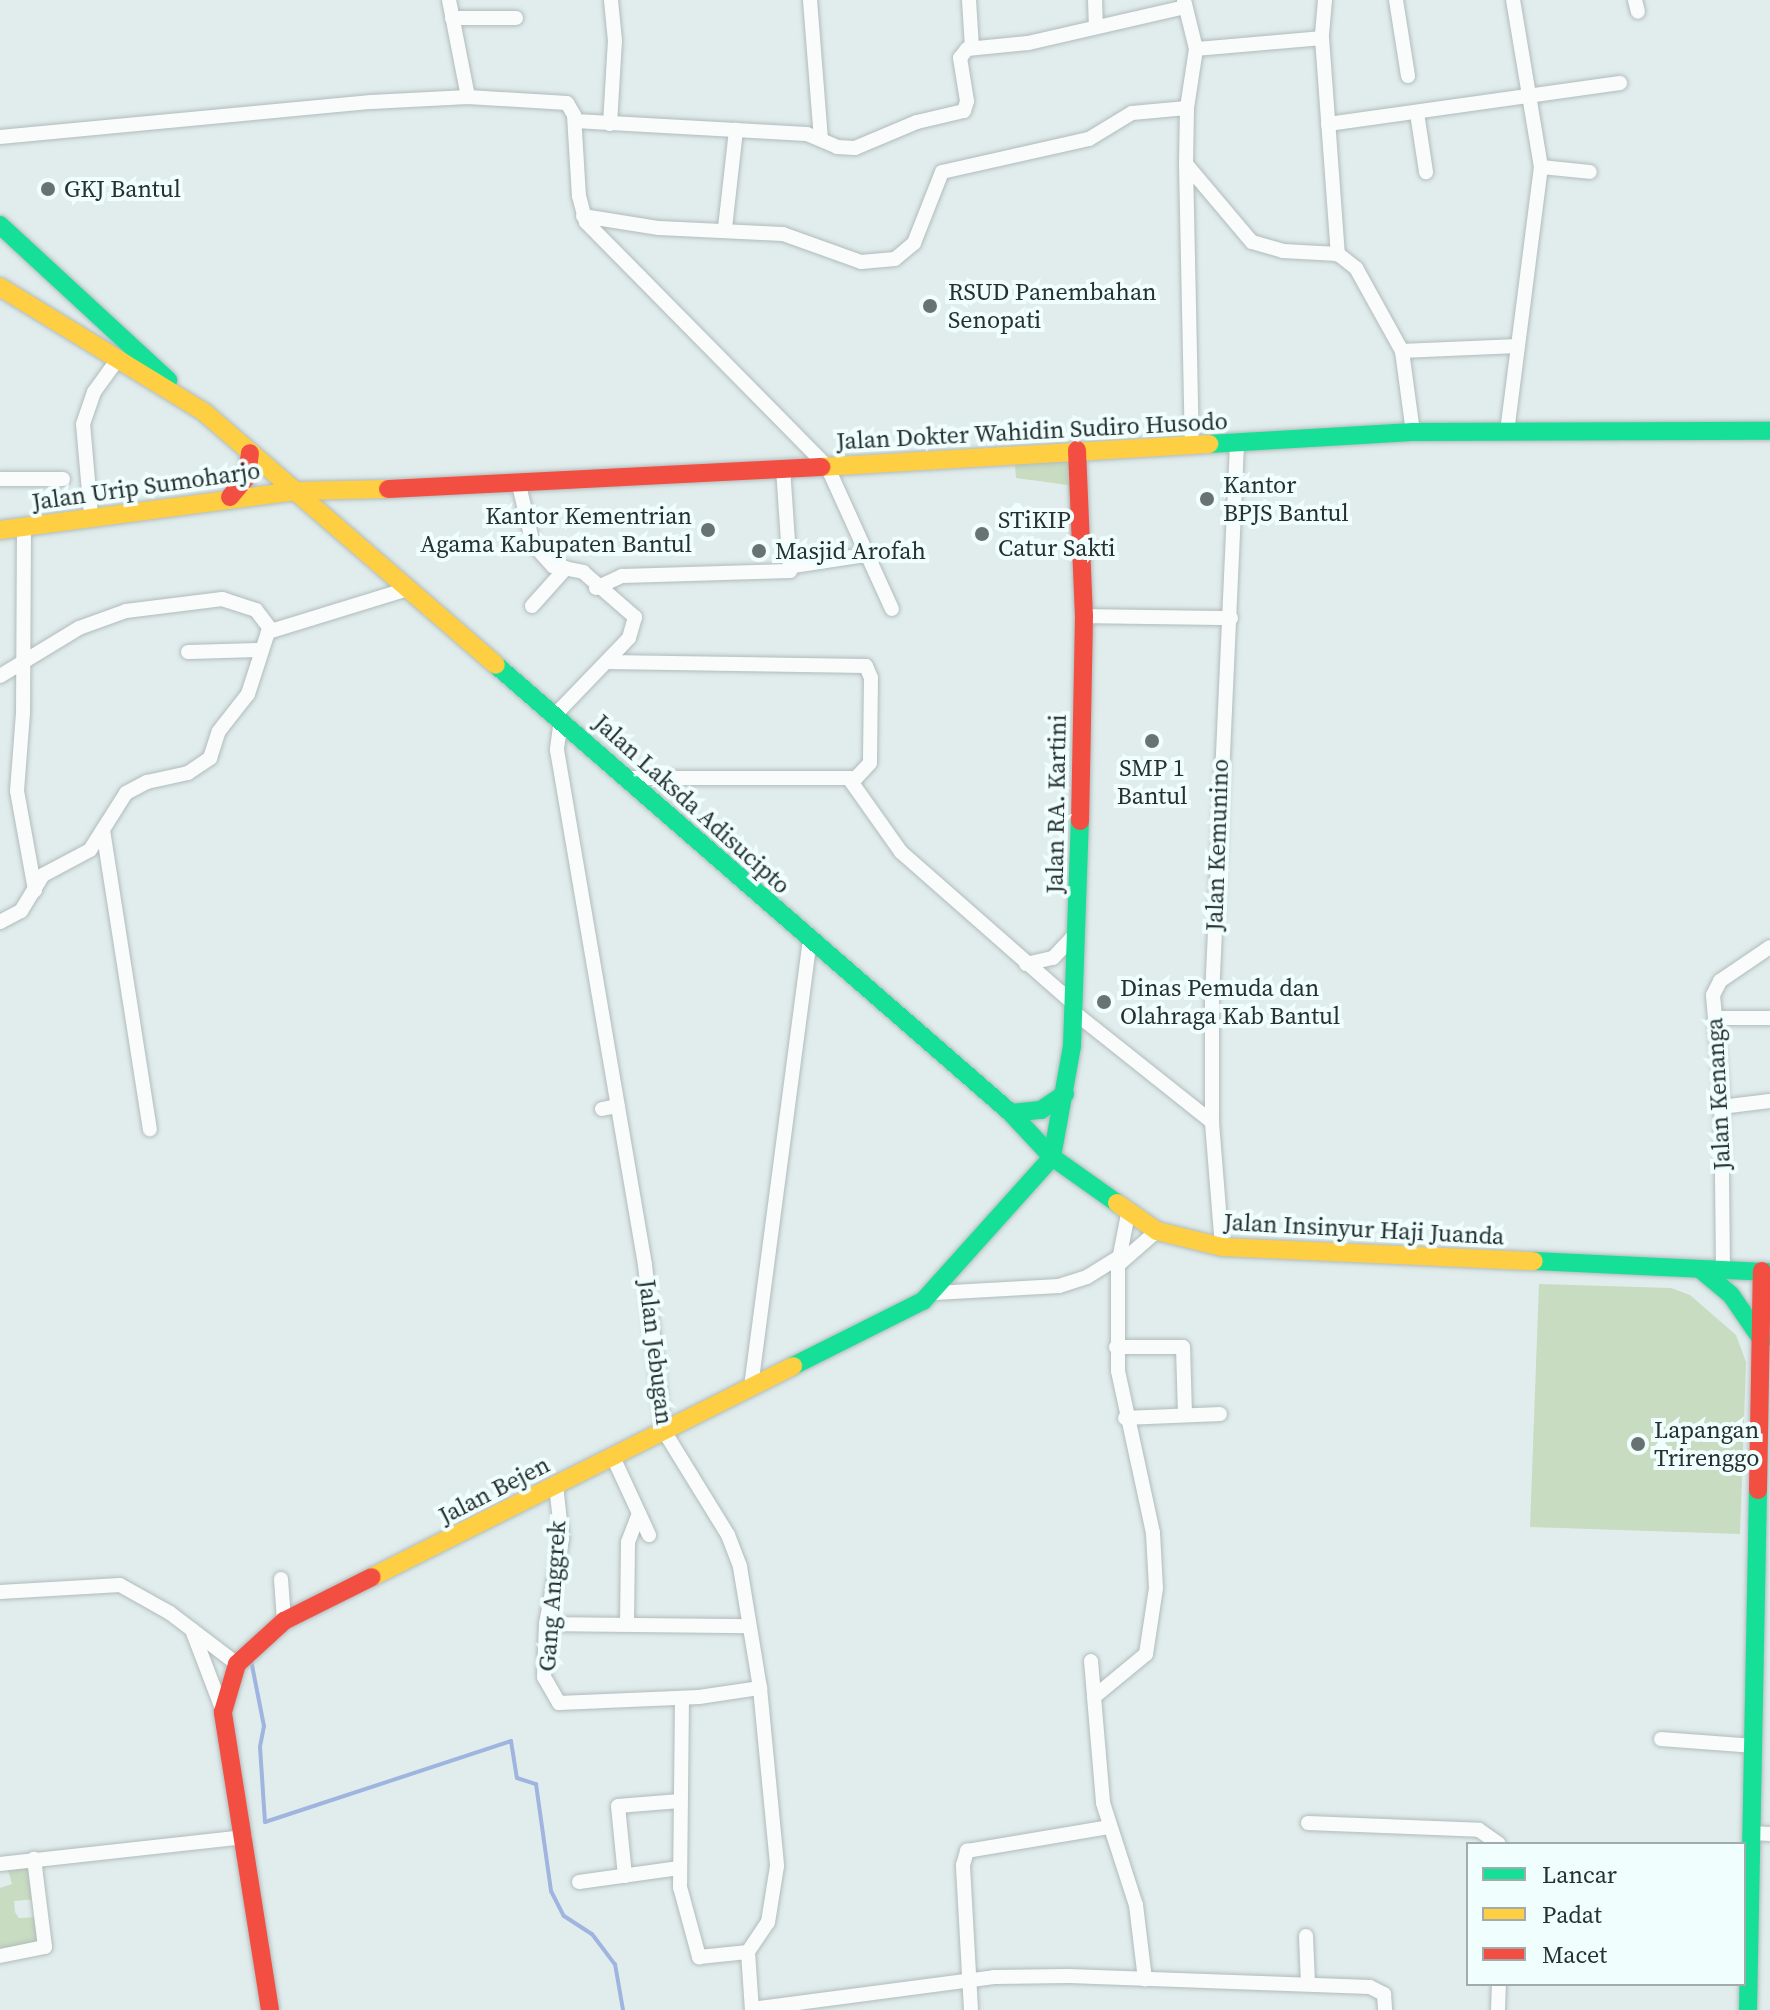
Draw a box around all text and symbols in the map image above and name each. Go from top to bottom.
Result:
place label: GKJ Bantul [64,175,181,203]
marker: GKJ Bantul [39,180,57,198]
place label: RSUD Panembahan Senopati [948,278,1157,334]
marker: RSUD Panembahan Senopati [919,295,941,317]
street label: Jalan Dokter Wahidin Sudiro Husodo [835,406,1229,456]
street label: Jalan Urip Sumoharjo [30,456,262,516]
place label: Kantor BPJS Bantul [1223,471,1349,527]
marker: Kantor BPJS Bantul [1198,490,1216,508]
place label: Kantor Kementrian Agama Kabupaten Bantul [420,502,692,558]
place label: STiKIP Catur Sakti [998,506,1115,562]
marker: Kantor Kementrian Agama Kabupaten Bantul [699,521,717,539]
marker: STiKIP Catur Sakti [973,525,991,543]
place label: Masjid Arofah [775,537,926,565]
marker: Masjid Arofah [750,542,768,560]
street label: Jalan Laksda Adisucipto [588,708,796,900]
street label: Jalan RA. Kartini [1040,714,1072,894]
marker: SMP 1 Bantul [1143,732,1161,750]
place label: SMP 1 Bantul [1117,754,1187,810]
street label: Jalan Kemunino [1200,758,1234,932]
place label: Dinas Pemuda dan Olahraga Kab Bantul [1120,974,1340,1030]
marker: Dinas Pemuda dan Olahraga Kab Bantul [1095,993,1113,1011]
street label: Jalan Kenanga [1700,1017,1736,1171]
street label: Jalan Insinyur Haji Juanda [1223,1207,1505,1251]
street label: Jalan Jebugan [633,1278,679,1426]
place label: Lapangan Trirenggo [1654,1416,1759,1472]
marker: Lapangan Trirenggo [1629,1435,1647,1453]
street label: Jalan Bejen [434,1450,554,1530]
street label: Gang Anggrek [532,1520,572,1672]
legend [1466,1842,1746,1986]
text: Lancar [1542,1858,1617,1891]
text: Padat [1542,1898,1602,1931]
text: Macet [1542,1938,1607,1971]

